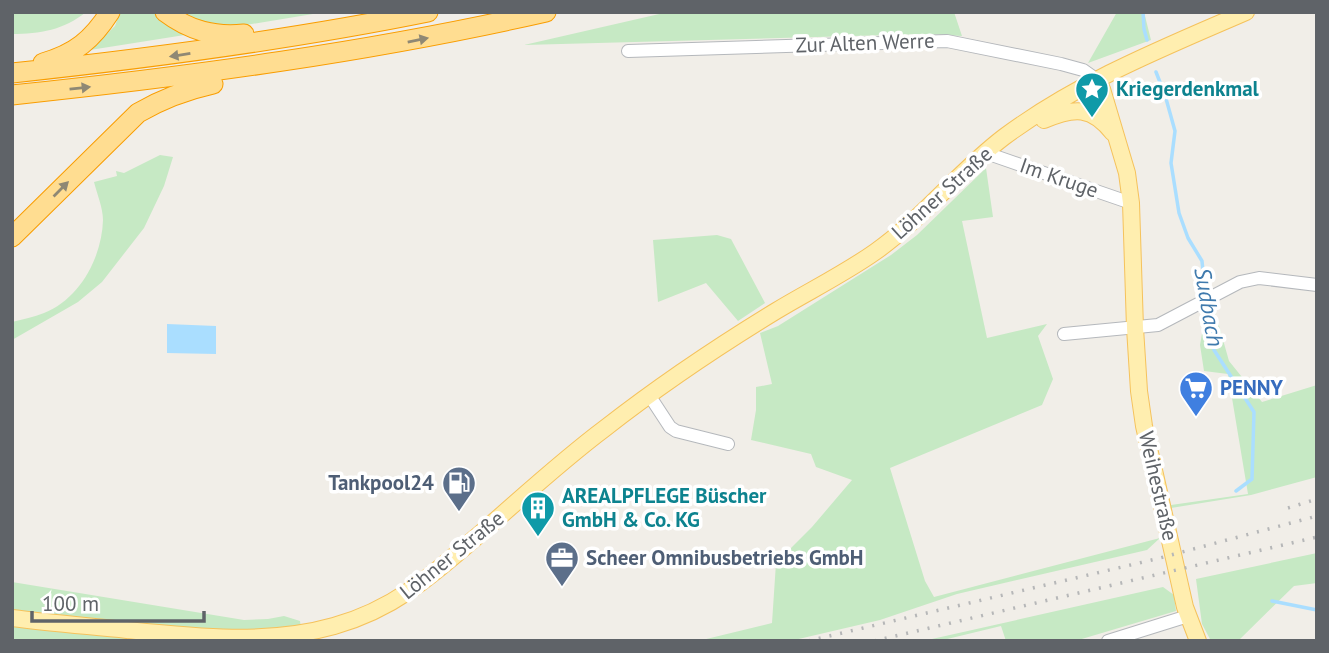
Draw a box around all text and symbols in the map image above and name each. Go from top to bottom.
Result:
street label: Zur Alten Werre [795,27,935,58]
one-way arrow [407,34,429,45]
one-way arrow [169,49,191,60]
place icon: Kriegerdenkmal [1073,70,1111,119]
place label: Kriegerdenkmal [1116,75,1260,102]
one-way arrow [69,82,91,93]
street label: Löhner Straße [886,140,998,245]
street label: Im Kruge [1016,152,1102,204]
one-way arrow [52,181,68,198]
water label: Sudbach [1188,265,1231,349]
supermarket icon: PENNY [1177,369,1215,418]
place label: PENNY [1220,374,1284,401]
street label: Weihestraße [1133,428,1184,543]
fuel station icon: Tankpool24 [440,464,478,513]
place label: Tankpool24 [328,469,434,496]
place label: AREALPFLEGE Büscher GmbH & Co. KG [562,482,767,533]
building icon: AREALPFLEGE Büscher GmbH & Co. KG [519,489,557,538]
street label: Löhner Straße [394,504,509,605]
office icon: Scheer Omnibusbetriebs GmbH [543,539,581,588]
place label: Scheer Omnibusbetriebs GmbH [586,544,864,571]
scale bar [32,580,203,624]
text: 100 m [42,590,99,617]

